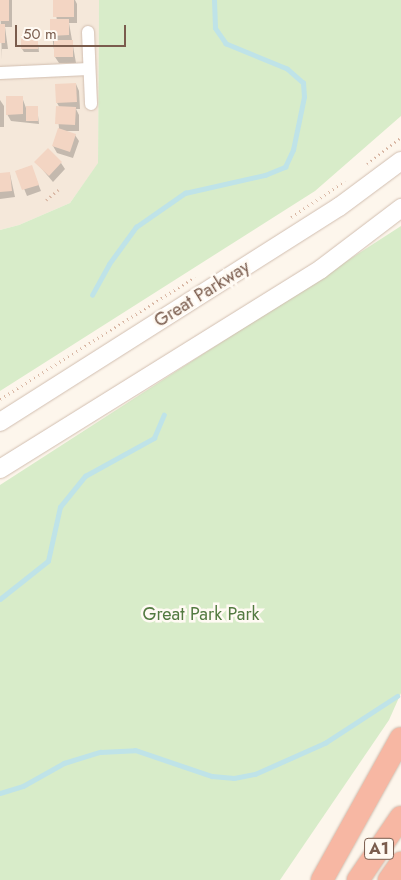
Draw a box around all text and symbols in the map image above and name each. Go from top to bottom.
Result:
scale bar [18,15,129,47]
text: 50 m [23,23,57,45]
street label: Great Parkway [150,256,254,332]
park label: Great Park Park [142,603,260,625]
road number: A1 [364,836,394,862]

